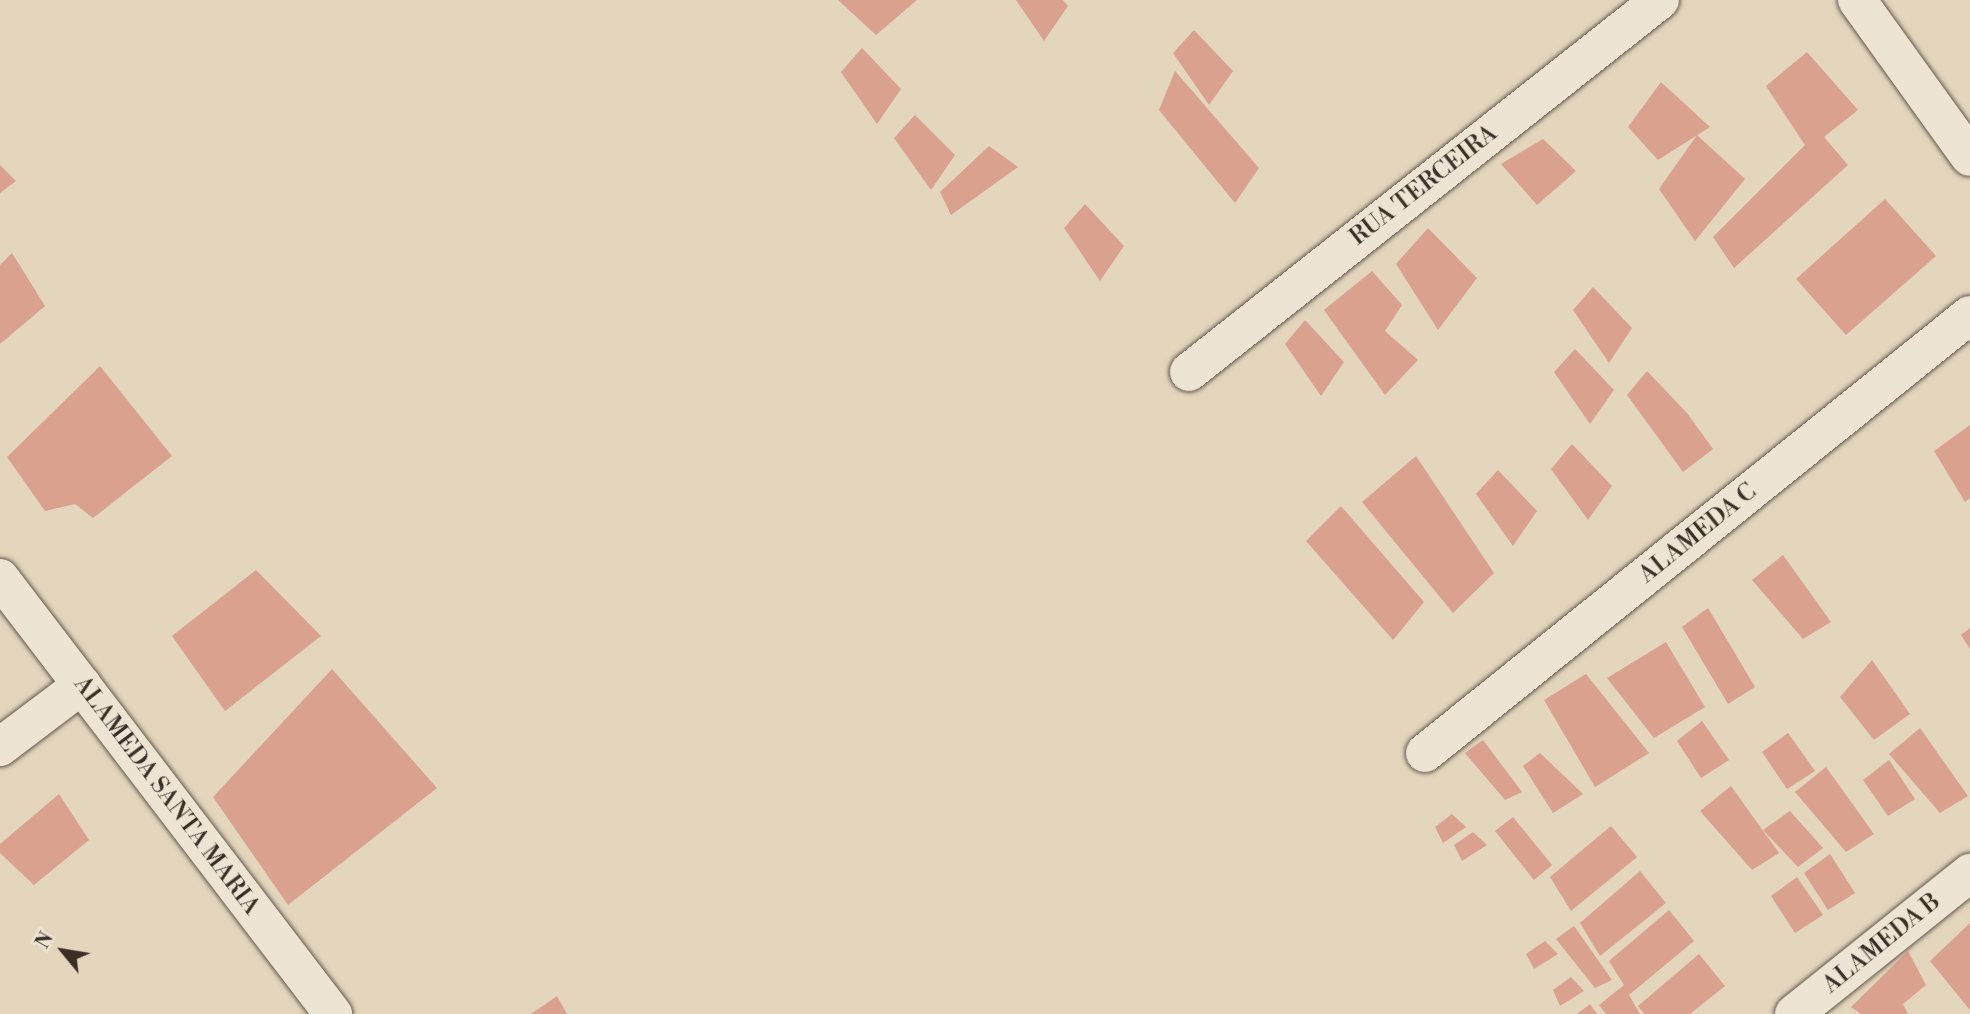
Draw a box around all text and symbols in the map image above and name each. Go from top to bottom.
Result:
street label: RUA TERCEIRA [1345,120,1503,252]
street label: ALAMEDA C [1633,478,1763,590]
street label: ALAMEDA SANTA MARIA [67,671,265,921]
street label: ALAMEDA B [1817,888,1947,1000]
north arrow [28,916,98,986]
text: N [31,928,59,953]

